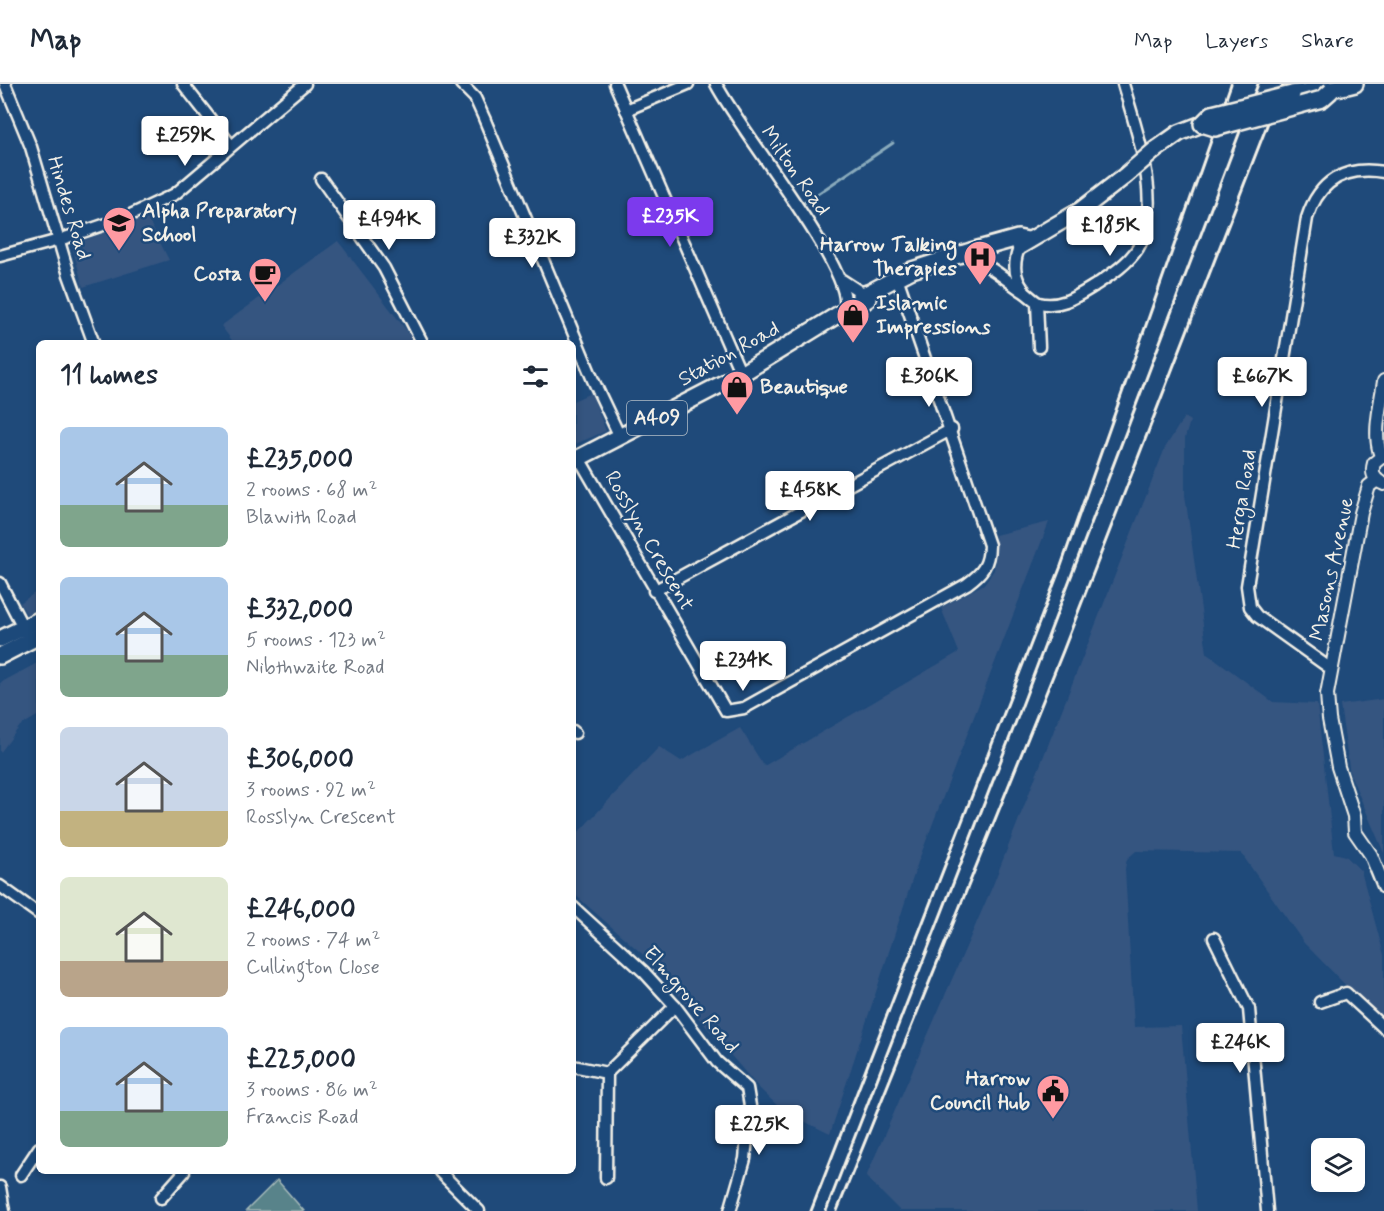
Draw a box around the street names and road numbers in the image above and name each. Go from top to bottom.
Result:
street label: Milton Road [754,120,836,222]
street label: Hindes Road [40,153,98,263]
street label: Station Road [673,315,785,393]
road number: A409 [627,401,687,435]
street label: Herga Road [1220,447,1265,551]
street label: Rosslyn Crescent [598,466,701,616]
street label: Masons Avenue [1303,494,1361,644]
street label: Elmgrove Road [636,940,746,1061]

